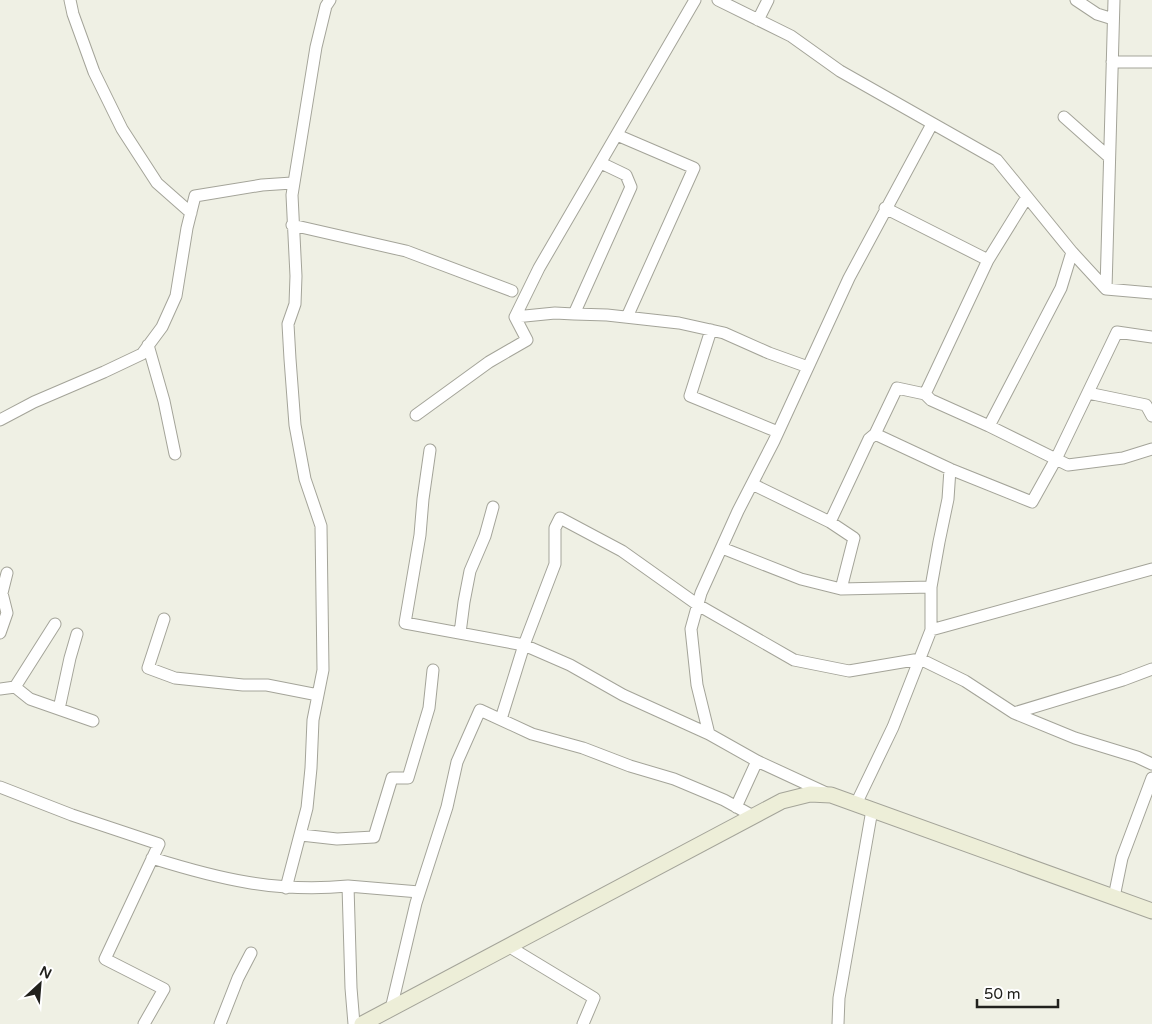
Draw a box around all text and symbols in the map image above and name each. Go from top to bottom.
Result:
north arrow [15,959,65,1009]
text: N [37,963,54,983]
scale bar [977,976,1058,1008]
text: 50 m [984,985,1021,1003]

